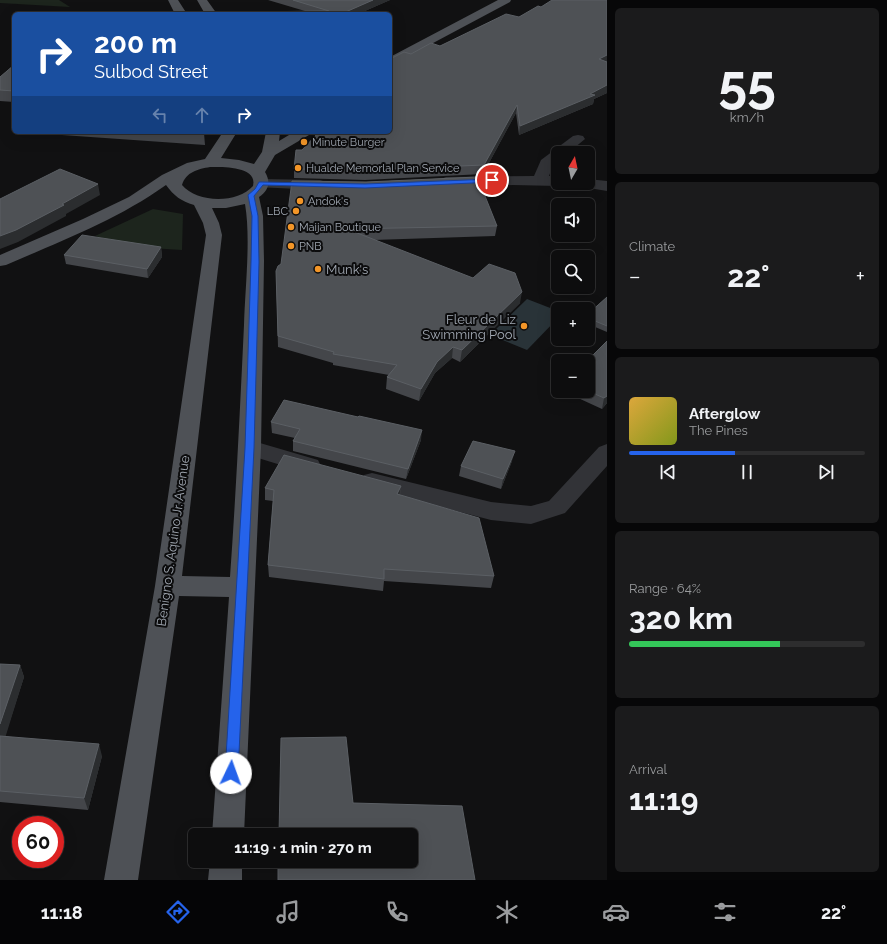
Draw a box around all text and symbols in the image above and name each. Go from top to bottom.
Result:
text: 200 m [94,27,177,60]
icon: right [28,28,80,80]
text: 55 [718,53,776,114]
text: Sulbod Street [94,61,208,82]
icon: left [149,104,171,126]
icon: ahead [191,104,213,126]
icon: right [233,104,255,126]
text: km/h [730,110,764,125]
place label: Minute Burger [312,136,385,149]
marker: Minute Burger [299,137,309,147]
north arrow [551,146,595,190]
map controls [551,146,595,398]
place label: Hualde Memorlal Plan Service [306,162,460,175]
marker: Hualde Memorlal Plan Service [293,163,303,173]
pin [475,163,509,197]
icon: arrive [481,169,503,191]
place label: Andok's [308,195,348,208]
marker: Andok's [295,196,305,206]
button: sound [551,198,595,242]
place label: LBC [267,205,288,218]
marker: LBC [291,206,301,216]
place label: Maijan Boutique [299,221,381,234]
marker: Maijan Boutique [286,222,296,232]
text: Climate [629,239,675,254]
place label: PNB [299,240,322,253]
marker: PNB [286,241,296,251]
button: search [551,250,595,294]
text: 22° [727,259,769,294]
place label: Munk's [326,262,368,277]
text: − [629,263,641,289]
text: + [856,263,865,289]
marker: Munk's [313,264,323,274]
button: + [551,302,595,346]
place label: Fleur de Liz Swimming Pool [422,312,516,342]
marker: Fleur de Liz Swimming Pool [519,321,529,331]
button: − [551,354,595,398]
text: Afterglow [689,405,760,423]
text: The Pines [689,423,748,438]
street label: Benigno S. Aquino Jr. Avenue [154,454,192,628]
icon: previous [657,461,679,483]
icon: pause [736,461,758,483]
icon: next [815,461,837,483]
text: Range · 64% [629,581,701,596]
text: 320 km [629,601,733,636]
position arrow [210,752,252,794]
text: Arrival [629,762,667,777]
text: 11:19 [629,782,699,817]
speed limit sign: 60 [12,816,64,868]
text: 11:19 · 1 min · 270 m [234,839,372,857]
icon: directions [164,898,192,926]
icon: music [274,898,302,926]
icon: phone [383,898,411,926]
icon: climate [493,898,521,926]
icon: car [602,898,630,926]
icon: filters [711,898,739,926]
text: 11:18 [41,902,83,923]
text: 22° [821,902,846,923]

